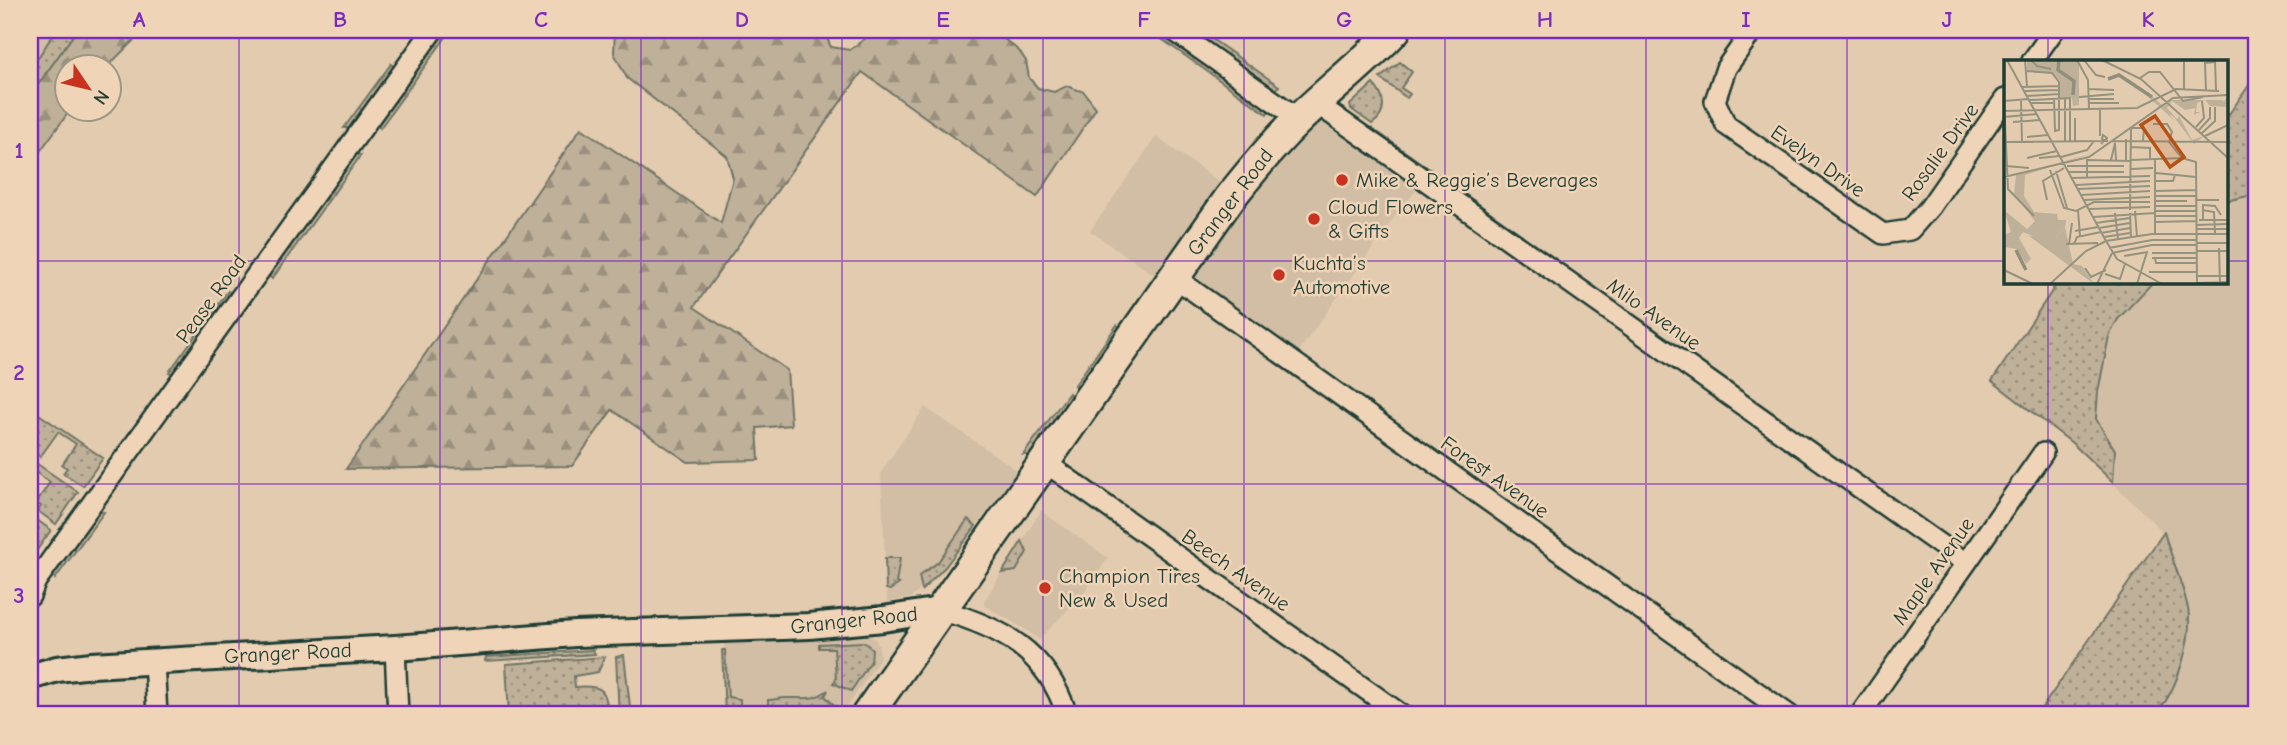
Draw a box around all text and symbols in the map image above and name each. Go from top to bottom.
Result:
text: A [133,6,146,33]
text: B [333,6,347,33]
text: C [534,6,548,33]
text: D [735,6,749,33]
text: E [936,6,950,33]
text: F [1137,6,1151,33]
text: G [1336,6,1352,33]
text: H [1537,6,1553,33]
text: I [1741,6,1751,33]
text: J [1942,6,1953,33]
text: K [2142,6,2155,33]
north arrow [52,52,122,122]
inset map [2004,60,2228,284]
text: N [89,86,114,109]
street label: Rosalie Drive [1897,98,1983,206]
street label: Evelyn Drive [1766,120,1870,202]
text: 1 [14,137,24,164]
street label: Granger Road [1182,144,1278,260]
place label: Mike & Reggie’s Beverages [1356,168,1598,192]
marker: Mike & Reggie’s Beverages [1334,172,1350,188]
place label: Cloud Flowers & Gifts [1328,195,1453,243]
marker: Cloud Flowers & Gifts [1306,211,1322,227]
street label: Pease Road [171,250,251,348]
place label: Kuchta’s Automotive [1293,251,1390,299]
marker: Kuchta’s Automotive [1271,267,1287,283]
street label: Milo Avenue [1602,273,1706,355]
text: 2 [13,359,25,386]
street label: Forest Avenue [1436,431,1554,523]
street label: Maple Avenue [1887,513,1979,629]
street label: Beech Avenue [1177,524,1295,616]
place label: Champion Tires New & Used [1059,564,1200,612]
marker: Champion Tires New & Used [1037,580,1053,596]
text: 3 [13,582,25,609]
street label: Granger Road [789,601,919,639]
street label: Granger Road [224,638,352,668]

